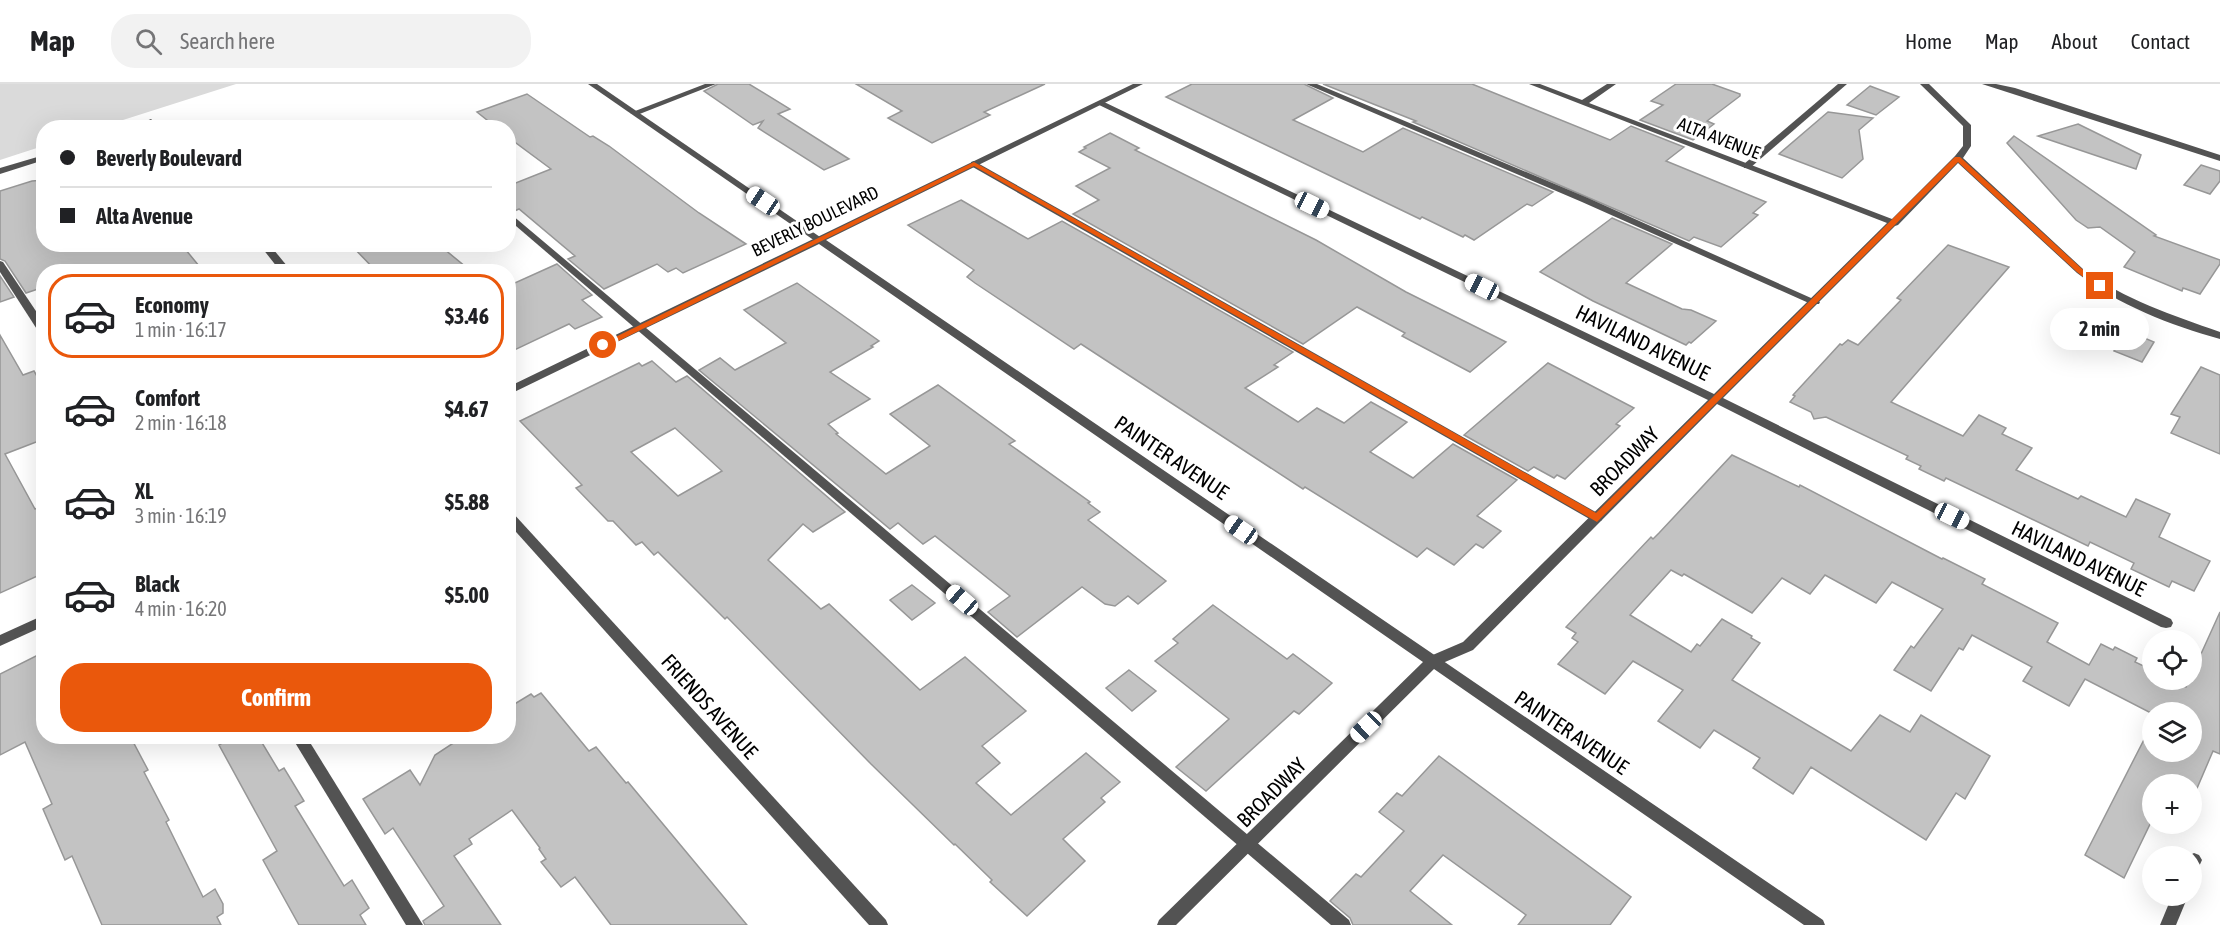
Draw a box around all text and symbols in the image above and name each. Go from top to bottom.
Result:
search box [111,14,531,68]
text: Map [30,25,75,57]
icon: search [132,25,165,58]
text: Search here [180,28,275,54]
text: Home [1905,29,1952,53]
text: Map [1985,29,2019,53]
text: About [2052,29,2098,53]
text: Contact [2131,29,2190,53]
street label: ALTA AVENUE [1675,113,1763,163]
text: Beverly Boulevard [96,145,242,171]
street label: BEVERLY BOULEVARD [748,181,882,261]
car [743,183,783,219]
car [1292,189,1332,221]
text: Alta Avenue [96,203,193,229]
car [1462,271,1502,303]
route end [2086,272,2113,299]
icon: car [63,289,117,343]
text: Economy [135,292,209,318]
street label: HAVILAND AVENUE [1572,299,1714,385]
text: $3.46 [445,303,489,329]
callout: 2 min [2050,307,2150,349]
text: 2 min [2079,317,2120,340]
text: 1 min · 16:17 [135,318,227,341]
route start [589,331,616,358]
icon: car [63,382,117,436]
text: Comfort [135,385,200,411]
text: $4.67 [445,396,489,422]
street label: PAINTER AVENUE [1111,410,1233,504]
text: 2 min · 16:18 [135,411,227,434]
street label: BROADWAY [1584,421,1664,501]
icon: car [63,475,117,529]
text: XL [135,478,153,504]
text: $5.88 [445,489,489,515]
car [1932,500,1972,532]
text: 3 min · 16:19 [135,504,227,527]
car [1221,512,1261,548]
street label: HAVILAND AVENUE [2008,515,2150,601]
icon: car [63,568,117,622]
text: Black [135,571,179,597]
car [943,581,981,619]
text: $5.00 [445,582,489,608]
text: 4 min · 16:20 [135,597,227,620]
map controls [2142,630,2202,906]
button: locate [2142,630,2202,690]
street label: FRIENDS AVENUE [657,649,763,763]
button: Confirm [60,663,492,732]
street label: PAINTER AVENUE [1511,685,1633,779]
button: layers [2142,702,2202,762]
car [1347,708,1385,746]
street label: BROADWAY [1231,752,1311,832]
button: + [2142,774,2202,834]
button: − [2142,846,2202,906]

